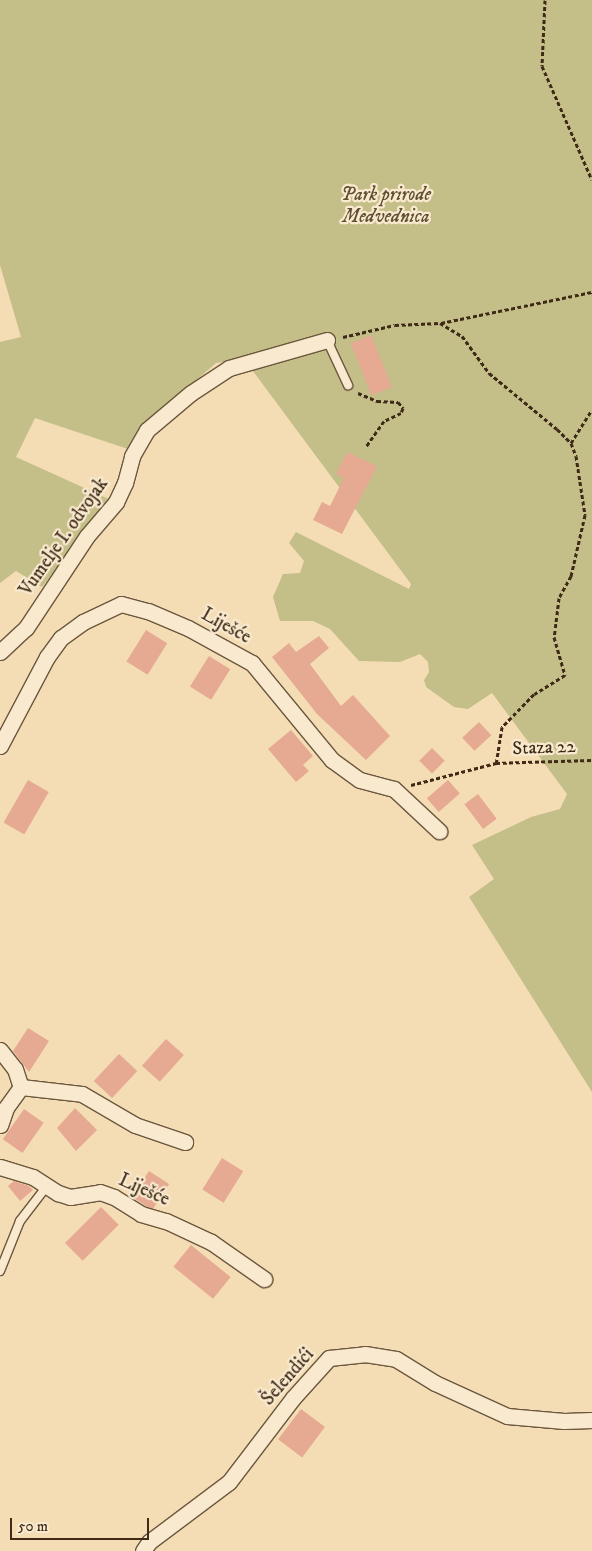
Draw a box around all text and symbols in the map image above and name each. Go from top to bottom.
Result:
park label: Park prirode Medvednica [341,184,431,228]
street label: Vumelje I. odvojak [15,473,113,601]
street label: Liješće [197,603,255,649]
street label: Staza 22 [512,736,576,760]
street label: Liješće [115,1169,173,1211]
street label: Šelendići [257,1344,319,1410]
scale bar [12,1508,151,1540]
text: 50 m [18,1517,48,1536]

